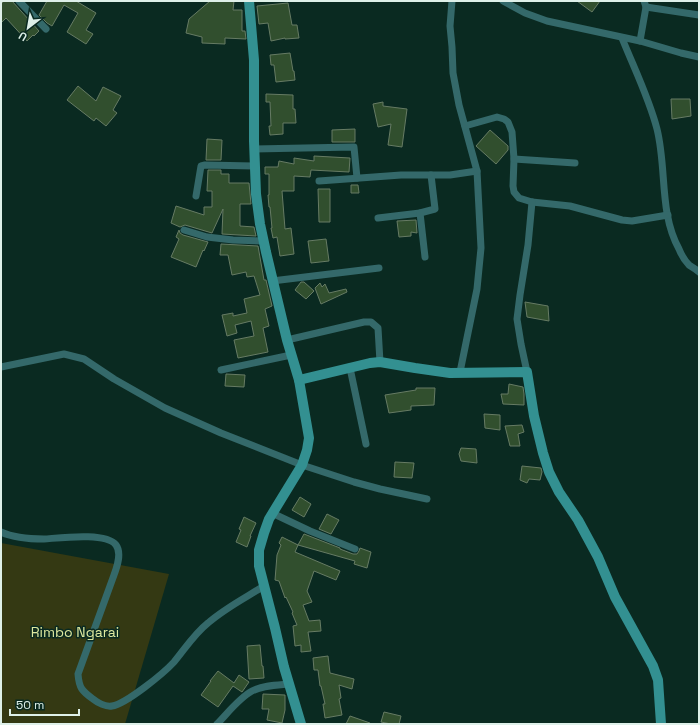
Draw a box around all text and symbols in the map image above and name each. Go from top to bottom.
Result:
north arrow [8,8,48,48]
text: U [16,29,30,44]
park label: Rimbo Ngarai [31,623,119,641]
scale bar [10,691,79,717]
text: 50 m [16,697,44,713]

